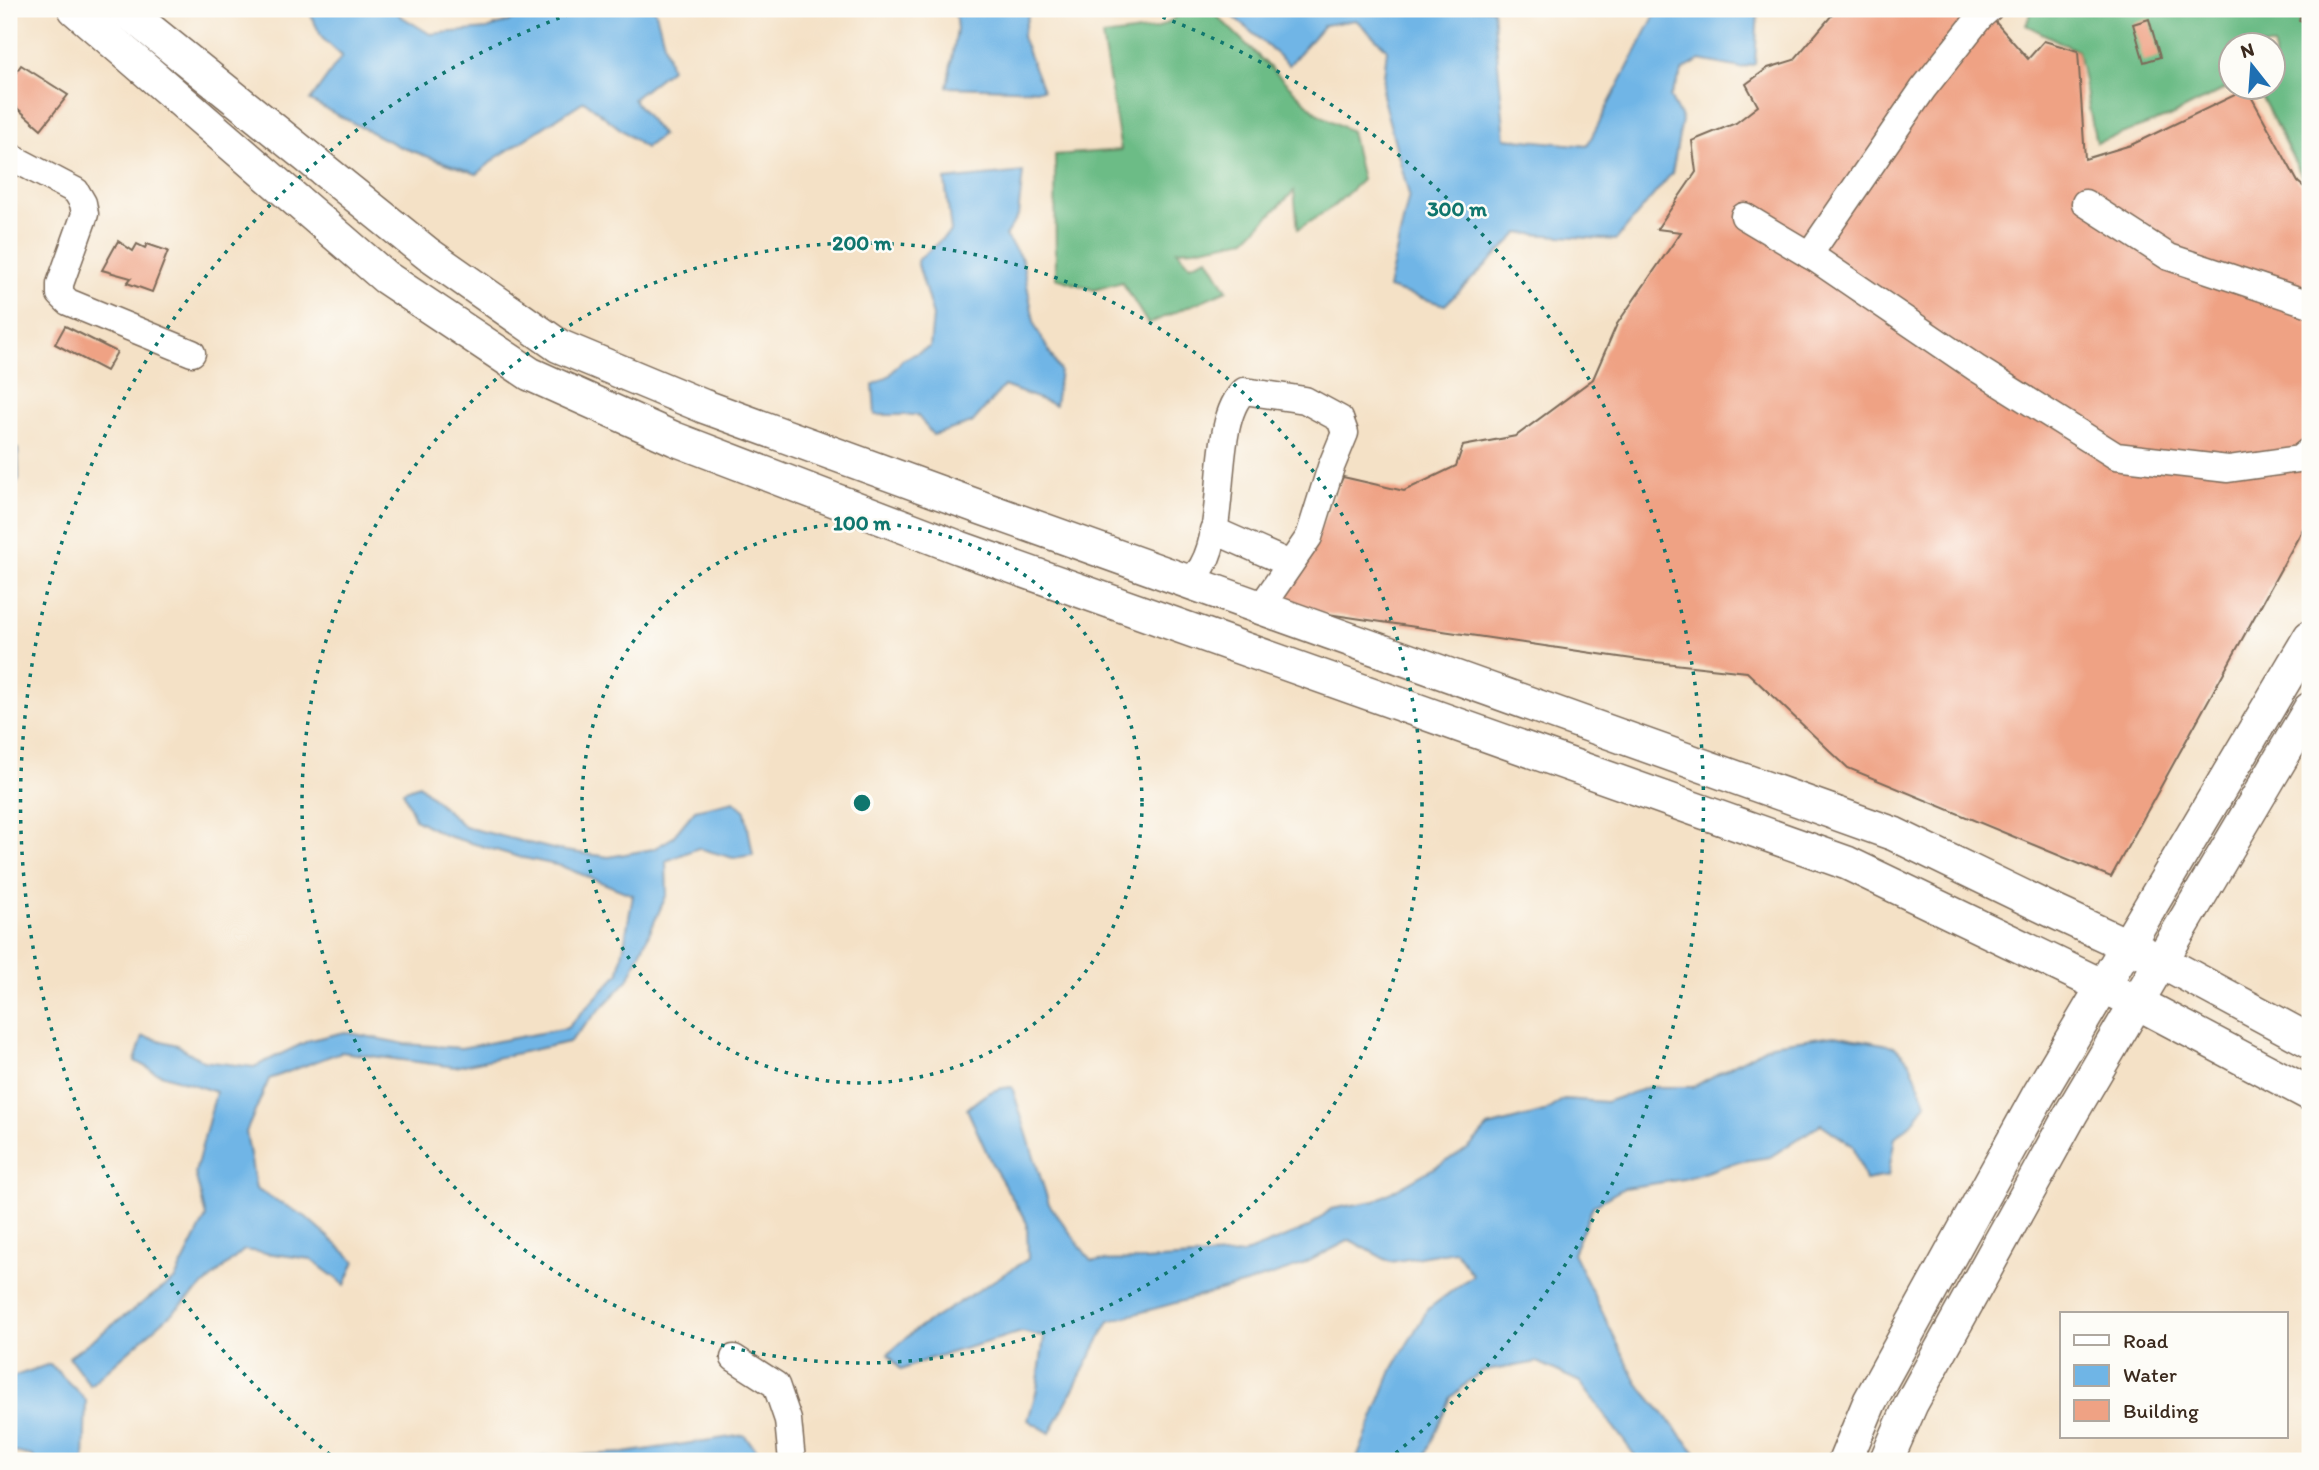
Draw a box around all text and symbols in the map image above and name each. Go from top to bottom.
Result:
north arrow [2218,32,2288,102]
text: N [2238,37,2257,63]
text: 300 m [1427,196,1487,221]
text: 200 m [832,230,892,255]
text: 100 m [833,510,891,535]
centre of rings [850,791,874,815]
legend [2060,1312,2288,1438]
text: Road [2123,1328,2169,1353]
text: Water [2123,1362,2177,1387]
text: Building [2123,1398,2199,1423]

